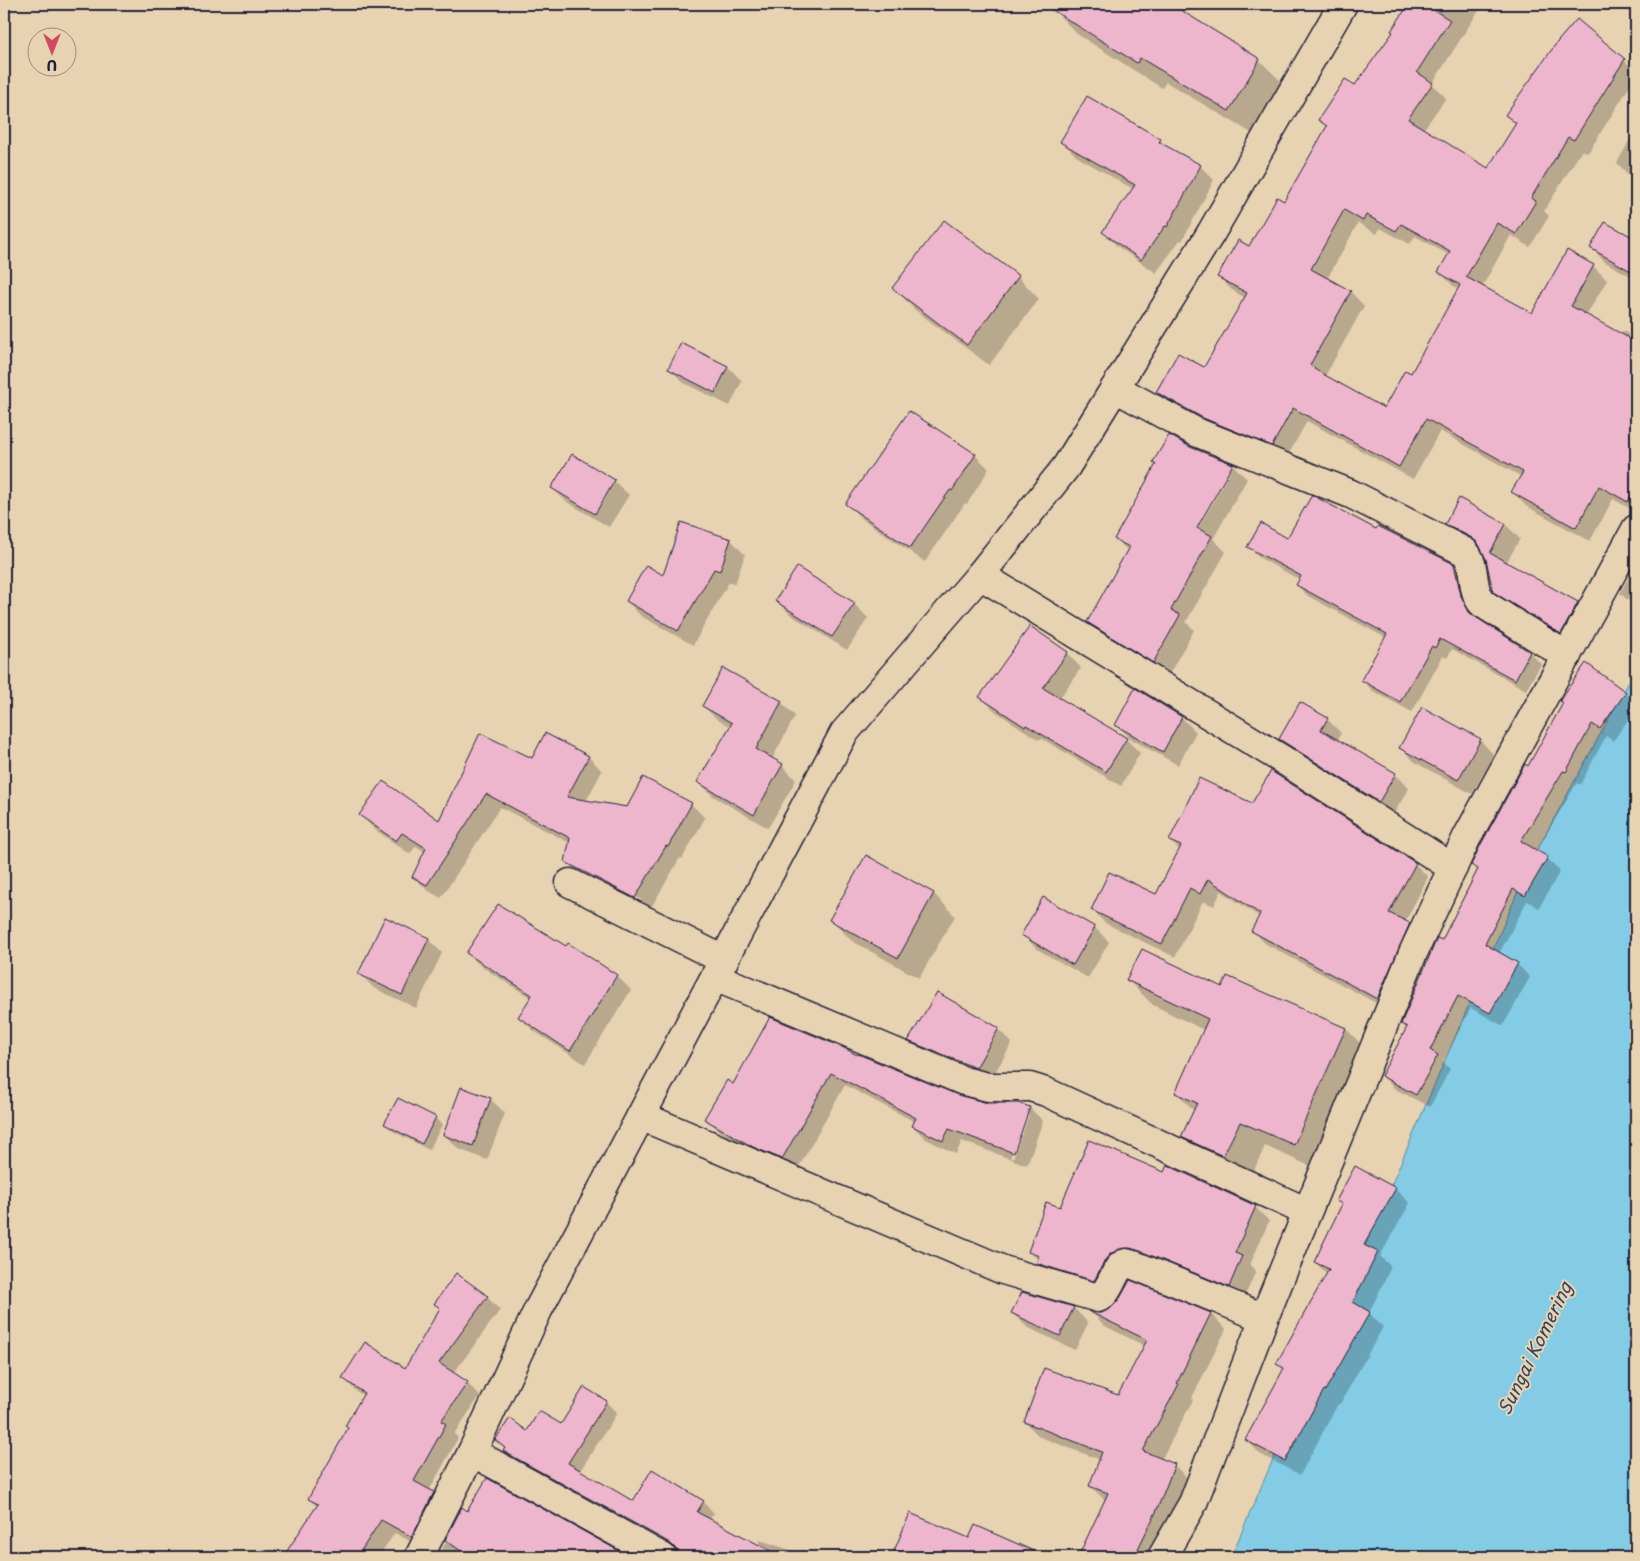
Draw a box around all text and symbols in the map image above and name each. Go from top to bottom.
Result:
north arrow [28,28,78,78]
text: U [47,55,57,76]
water label: Sungai Komering [1490,1275,1579,1419]

